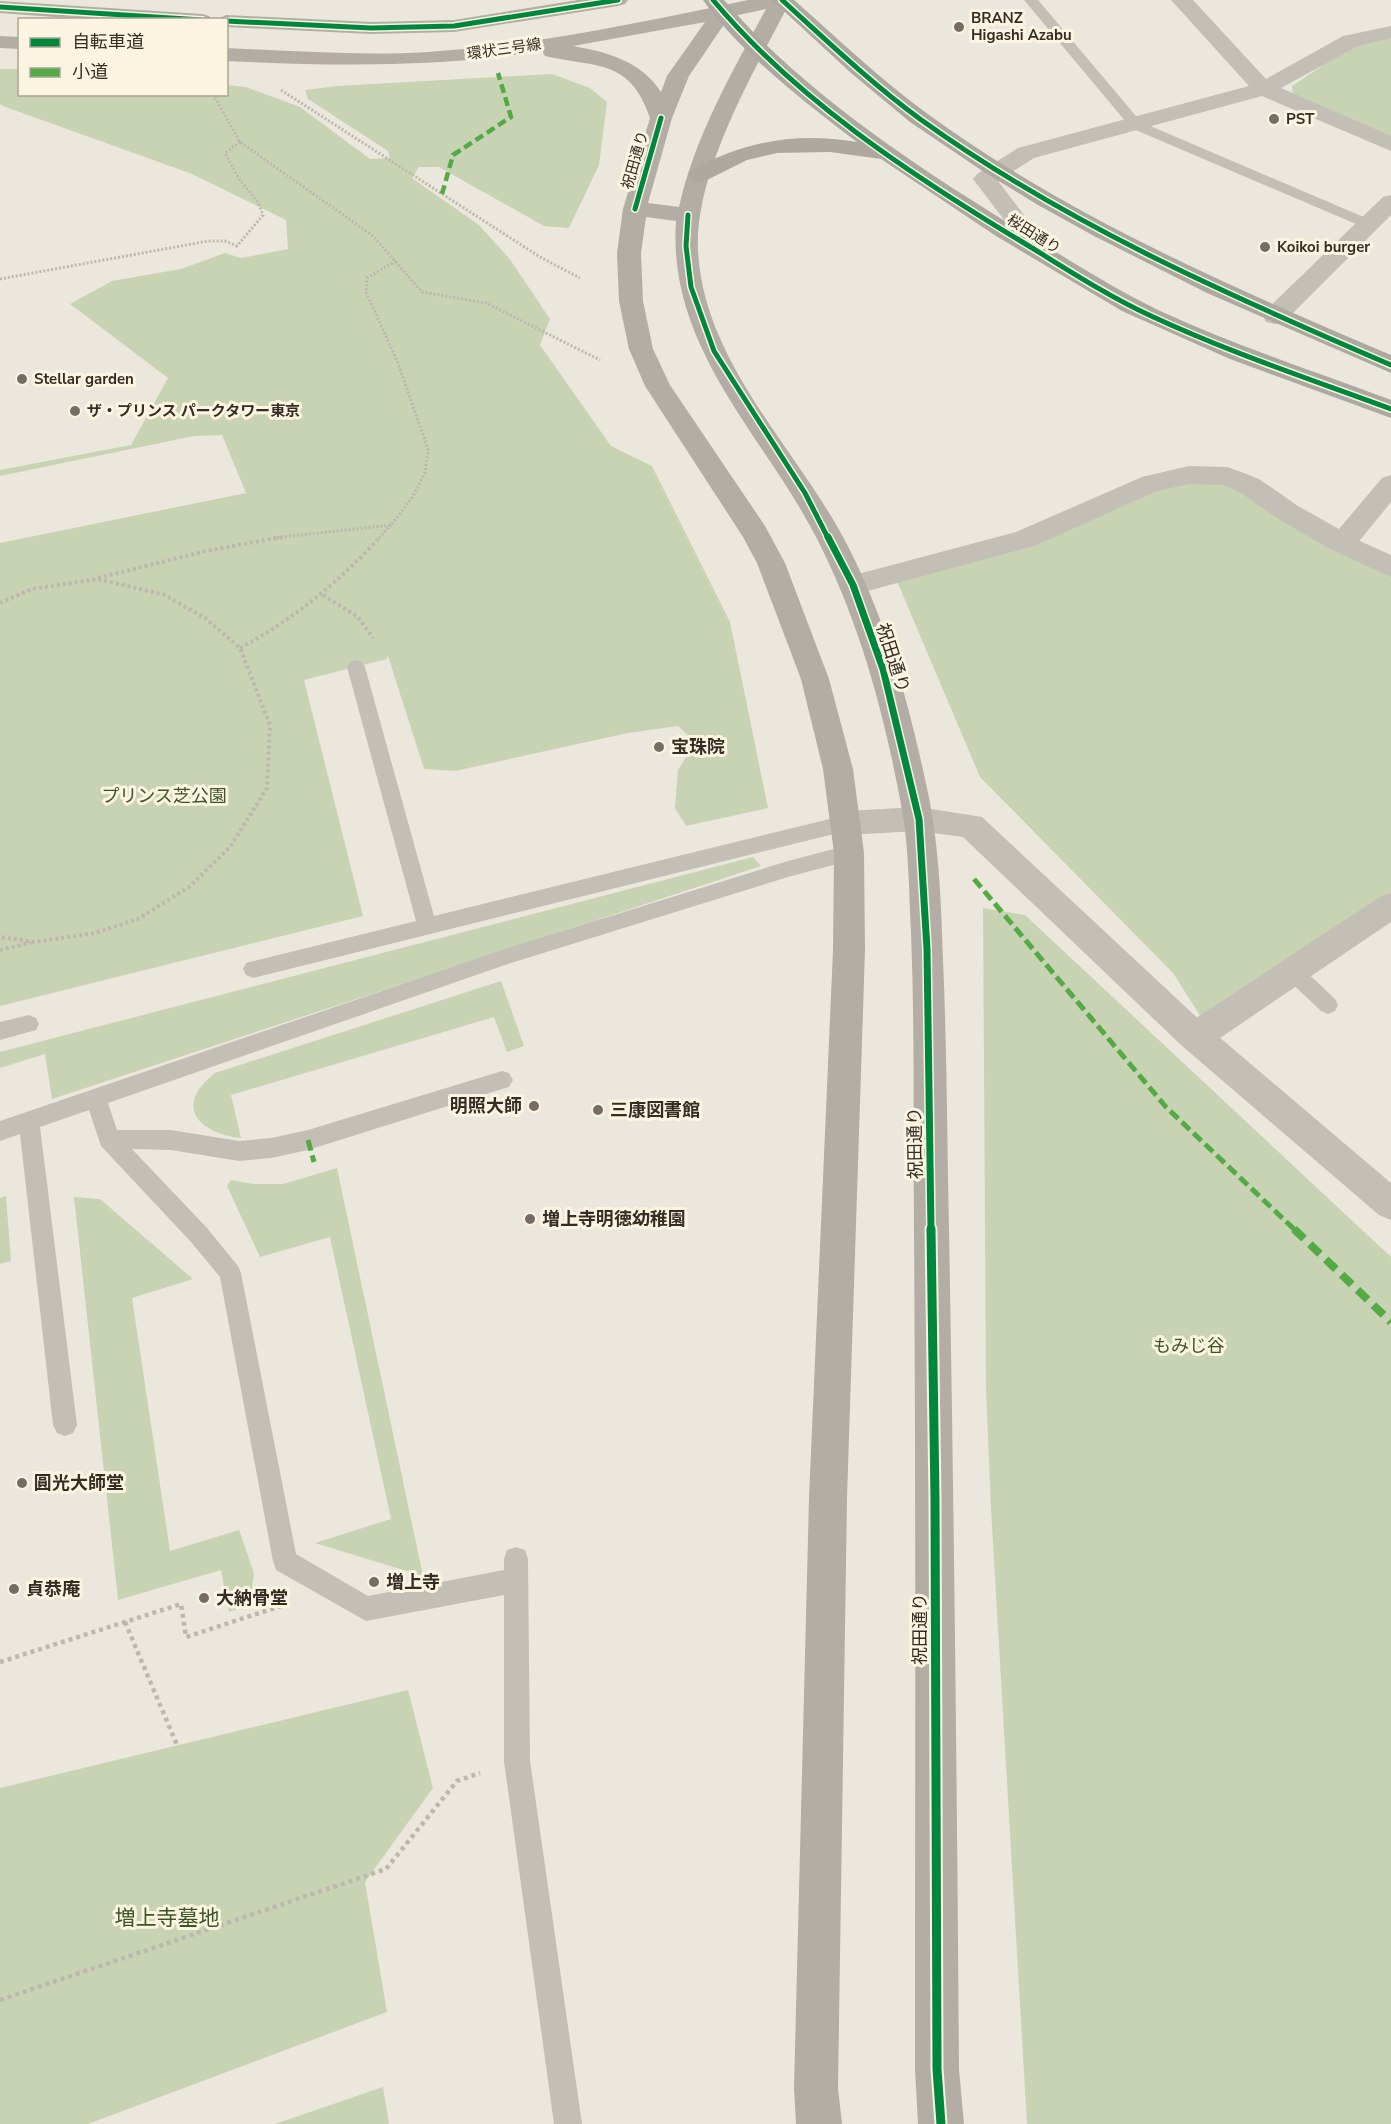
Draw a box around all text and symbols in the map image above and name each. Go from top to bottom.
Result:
place label: BRANZ Higashi Azabu [971,8,1072,45]
legend [18,18,228,96]
marker: BRANZ Higashi Azabu [952,20,966,34]
text: 自転車道 [72,30,144,54]
street label: 環状三号線 [465,34,543,64]
text: 小道 [72,60,108,84]
place label: PST [1286,109,1315,129]
marker: PST [1267,112,1281,126]
street label: 祝田通り [617,128,653,192]
street label: 桜田通り [1003,210,1065,258]
place label: Koikoi burger [1277,237,1370,257]
marker: Koikoi burger [1258,240,1272,254]
place label: Stellar garden [34,369,134,389]
marker: Stellar garden [15,372,29,386]
place label: ザ・プリンス パークタワー東京 [87,401,300,421]
marker: ザ・プリンス パークタワー東京 [68,404,82,418]
street label: 祝田通り [870,620,916,696]
place label: 宝珠院 [671,735,725,759]
marker: 宝珠院 [652,740,666,754]
park label: プリンス芝公園 [101,784,227,808]
place label: 明照大師 [450,1094,522,1118]
place label: 三康図書館 [610,1098,700,1122]
marker: 明照大師 [527,1099,541,1113]
marker: 三康図書館 [591,1103,605,1117]
street label: 祝田通り [902,1107,928,1179]
place label: 増上寺明徳幼稚園 [542,1207,686,1231]
marker: 増上寺明徳幼稚園 [523,1212,537,1226]
park label: もみじ谷 [1153,1334,1225,1358]
place label: 圓光大師堂 [34,1471,124,1495]
marker: 圓光大師堂 [15,1476,29,1490]
place label: 増上寺 [386,1570,440,1594]
marker: 増上寺 [367,1575,381,1589]
place label: 貞恭庵 [26,1577,80,1601]
marker: 貞恭庵 [7,1582,21,1596]
place label: 大納骨堂 [216,1586,288,1610]
marker: 大納骨堂 [197,1591,211,1605]
street label: 祝田通り [908,1593,932,1665]
park label: 増上寺墓地 [115,1904,220,1932]

